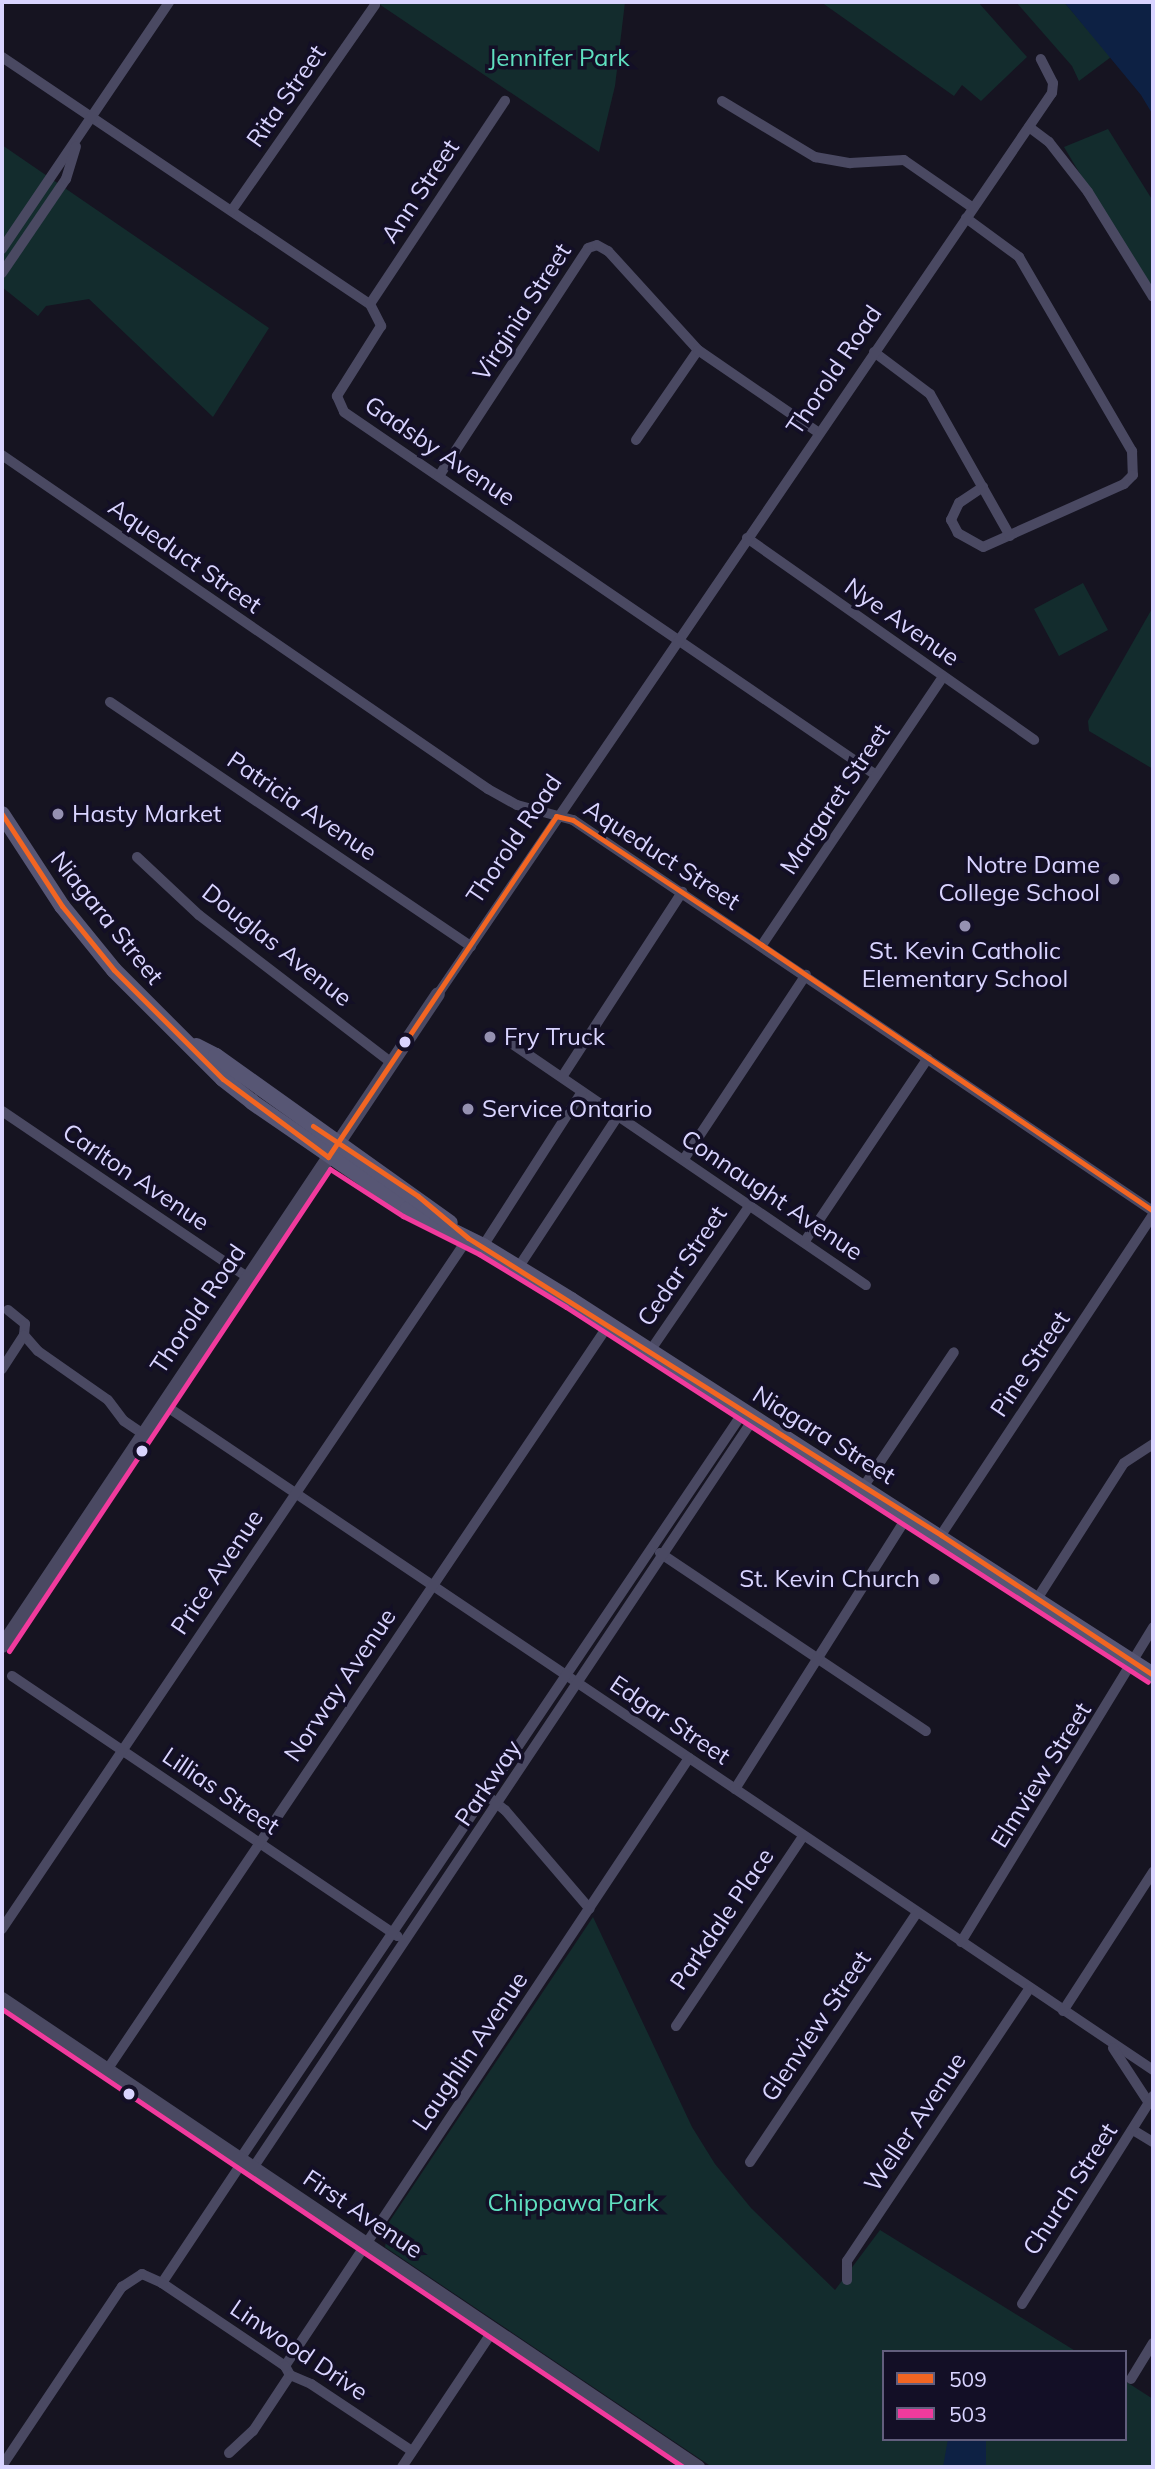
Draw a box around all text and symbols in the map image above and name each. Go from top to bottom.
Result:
street label: Rita Street [240,40,332,152]
park label: Jennifer Park [488,44,630,72]
street label: Ann Street [375,134,465,248]
street label: Virginia Street [467,238,577,386]
street label: Thorold Road [780,300,888,440]
street label: Gadsby Avenue [359,390,521,512]
street label: Aqueduct Street [103,493,267,619]
street label: Nye Avenue [839,572,965,672]
street label: Margaret Street [774,718,896,880]
street label: Patricia Avenue [222,745,382,867]
street label: Thorold Road [460,769,568,909]
street label: Aqueduct Street [579,794,745,916]
place label: Hasty Market [72,800,221,828]
marker: Hasty Market [50,806,66,822]
street label: Niagara Street [45,846,169,990]
place label: Notre Dame College School [938,851,1100,907]
marker: Notre Dame College School [1106,871,1122,887]
street label: Douglas Avenue [196,878,358,1012]
marker: St. Kevin Catholic Elementary School [957,918,973,934]
place label: St. Kevin Catholic Elementary School [862,937,1068,993]
place label: Fry Truck [504,1023,605,1051]
marker: Fry Truck [482,1029,498,1045]
unlabelled marker [398,1035,412,1049]
place label: Service Ontario [482,1095,652,1123]
marker: Service Ontario [460,1101,476,1117]
street label: Carlton Avenue [57,1117,215,1237]
street label: Connaught Avenue [676,1124,868,1266]
street label: Cedar Street [631,1200,733,1332]
street label: Thorold Road [144,1239,252,1379]
street label: Pine Street [984,1306,1076,1422]
street label: Niagara Street [747,1380,901,1490]
unlabelled marker [135,1444,149,1458]
street label: Price Avenue [165,1504,269,1640]
place label: St. Kevin Church [739,1565,920,1593]
marker: St. Kevin Church [926,1571,942,1587]
street label: Norway Avenue [278,1603,402,1767]
street label: Edgar Street [604,1669,736,1771]
street label: Elmview Street [985,1697,1097,1853]
street label: Parkway [449,1734,527,1832]
street label: Lillias Street [157,1741,285,1841]
street label: Parkdale Place [664,1843,780,1995]
street label: Glenview Street [755,1945,877,2107]
street label: Laughlin Avenue [406,1966,534,2136]
street label: Weller Avenue [858,2047,972,2197]
unlabelled marker [122,2087,136,2101]
street label: Church Street [1017,2118,1123,2260]
street label: First Avenue [298,2164,428,2264]
park label: Chippawa Park [487,2189,659,2217]
street label: Linwood Drive [225,2293,373,2407]
legend [882,2350,1127,2441]
text: 509 [949,2366,987,2392]
text: 503 [949,2401,987,2427]

